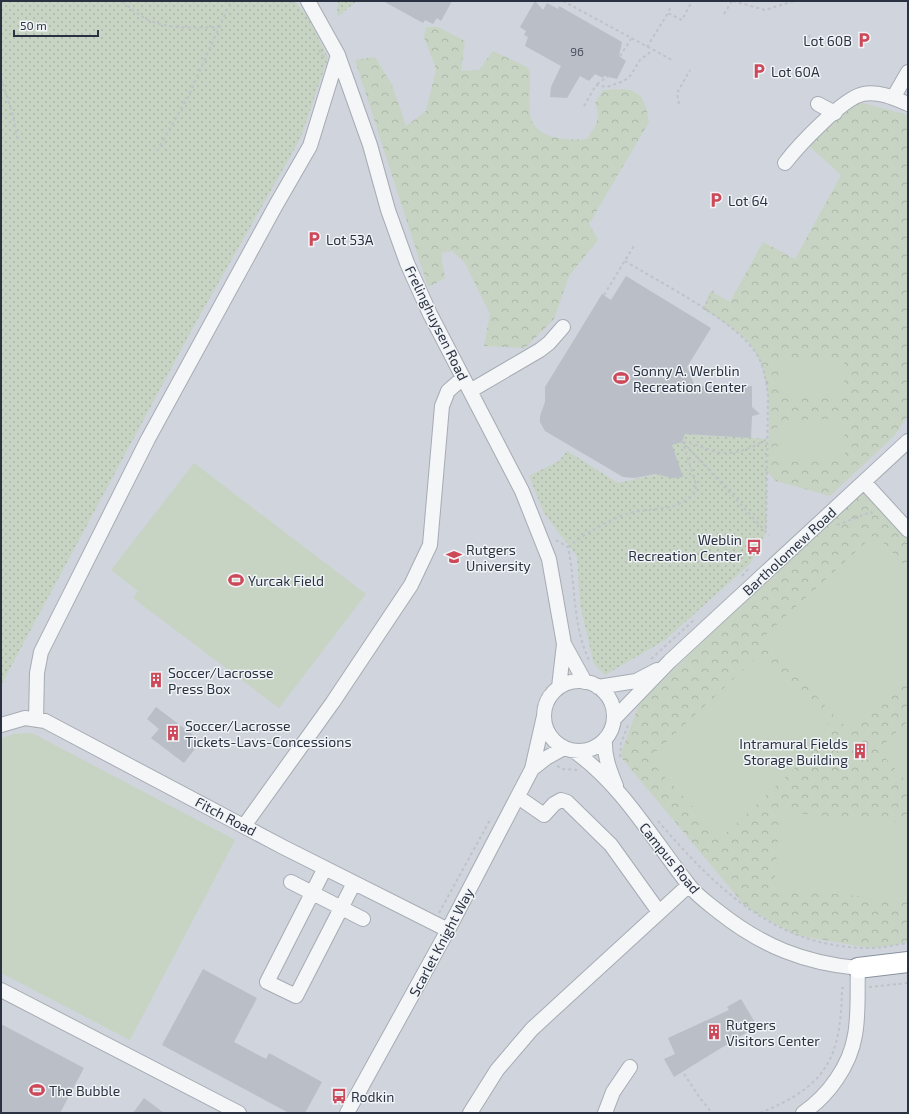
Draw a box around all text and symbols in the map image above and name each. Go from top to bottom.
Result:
scale bar [14,12,98,38]
text: 50 m [20,18,47,32]
parking icon: Lot 60B [855,31,873,49]
place label: Lot 60B [803,32,852,49]
house number: 96 [570,44,584,58]
parking icon: Lot 60A [750,62,768,80]
place label: Lot 60A [771,63,820,80]
parking icon: Lot 64 [707,191,725,209]
place label: Lot 64 [728,192,768,209]
parking icon: Lot 53A [305,230,323,248]
place label: Lot 53A [326,231,374,248]
street label: Frelinghuysen Road [402,263,472,383]
place label: Sonny A. Werblin Recreation Center [633,362,747,395]
sports icon: Sonny A. Werblin Recreation Center [612,369,630,387]
street label: Bartholomew Road [739,503,839,599]
place label: Weblin Recreation Center [628,531,742,564]
bus stop icon: Weblin Recreation Center [745,538,763,556]
place label: Rutgers University [466,541,531,574]
school or university icon: Rutgers University [445,548,463,566]
sports icon: Yurcak Field [227,571,245,589]
place label: Yurcak Field [248,572,324,589]
place label: Soccer/Lacrosse Press Box [168,664,274,697]
building icon: Soccer/Lacrosse Press Box [147,671,165,689]
place label: Soccer/Lacrosse Tickets-Lavs-Concessions [185,717,352,750]
building icon: Soccer/Lacrosse Tickets-Lavs-Concessions [164,724,182,742]
place label: Intramural Fields Storage Building [739,735,848,768]
building icon: Intramural Fields Storage Building [851,742,869,760]
street label: Fitch Road [193,793,259,839]
street label: Campus Road [636,819,704,897]
street label: Scarlet Knight Way [405,884,477,999]
place label: Rutgers Visitors Center [726,1016,820,1049]
building icon: Rutgers Visitors Center [705,1023,723,1041]
sports icon: The Bubble [28,1081,46,1099]
place label: The Bubble [49,1082,120,1099]
bus stop icon: Rodkin [330,1087,348,1105]
place label: Rodkin [351,1088,394,1105]

